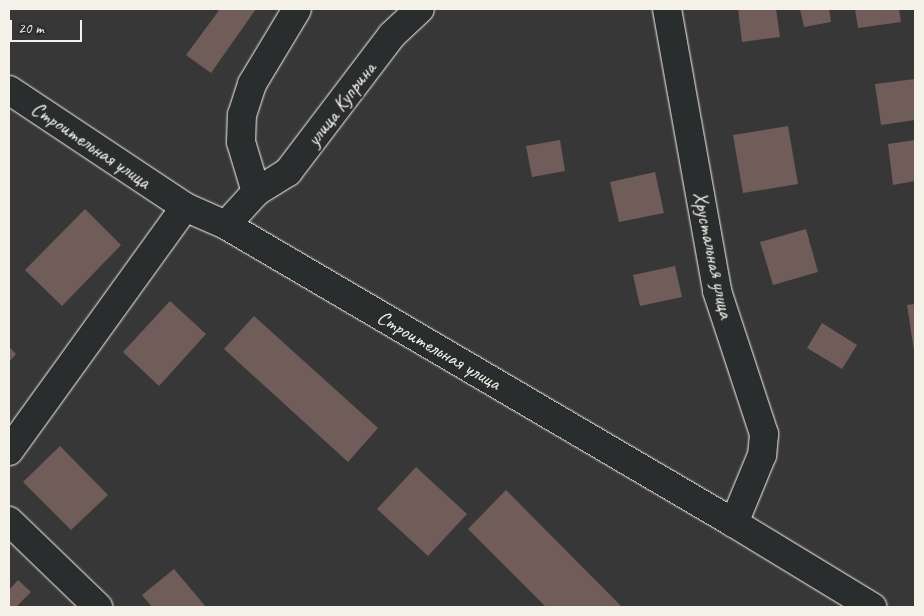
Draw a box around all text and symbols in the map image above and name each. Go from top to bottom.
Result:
scale bar [12,10,85,42]
text: 20 m [18,19,44,38]
street label: улица Куприна [301,57,381,151]
street label: Строительная улица [26,96,156,194]
street label: Хрустальная улица [688,189,738,321]
street label: Строительная улица [372,305,506,395]

